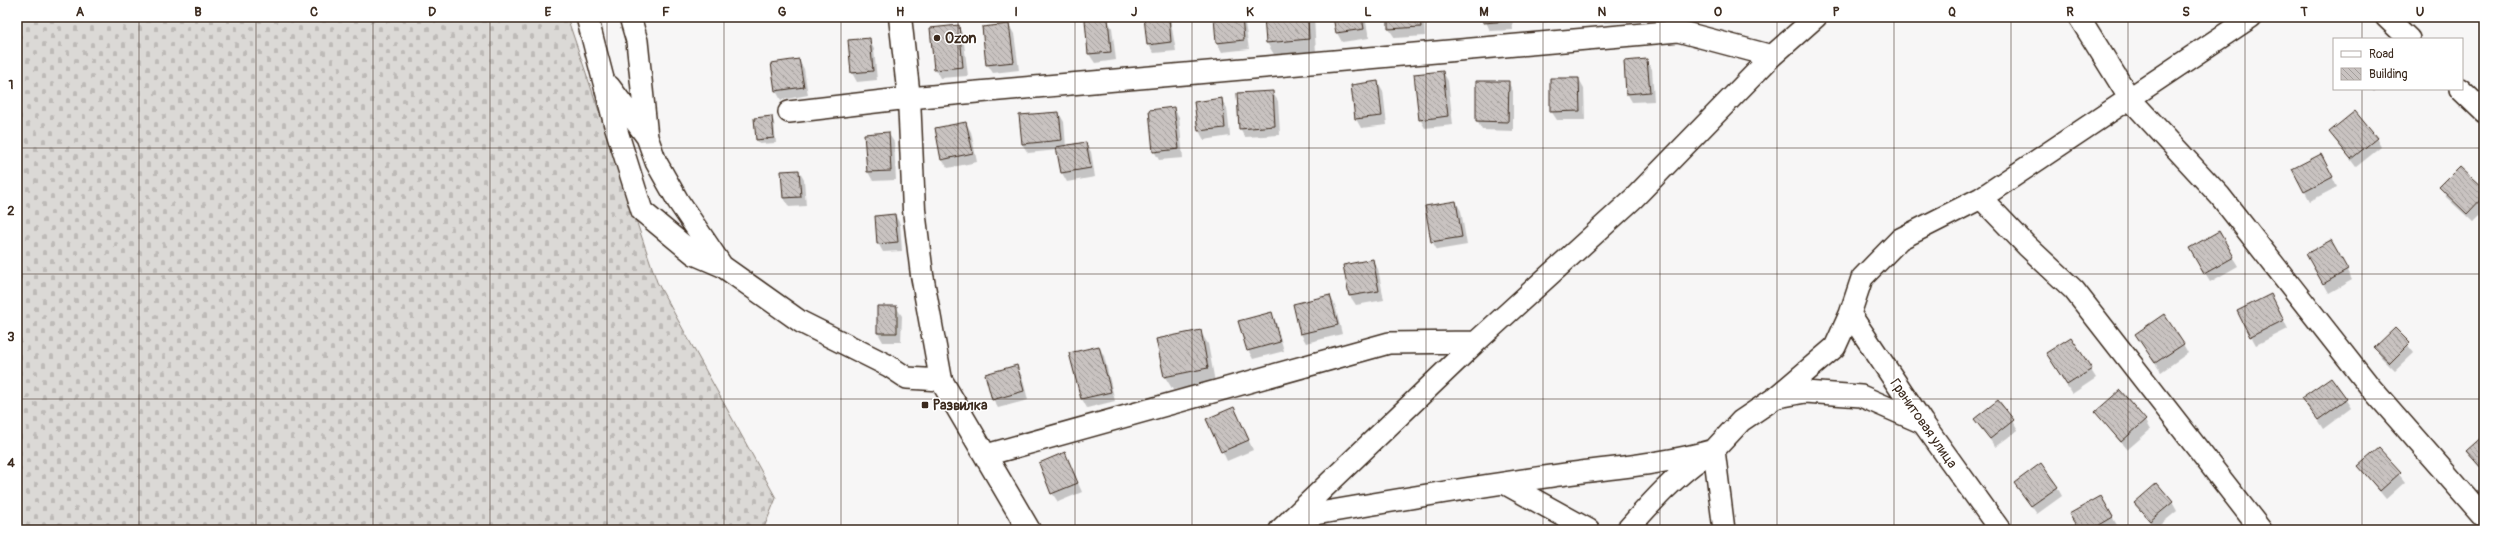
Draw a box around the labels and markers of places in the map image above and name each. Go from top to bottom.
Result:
place label: Ozon [945,30,977,47]
marker: Ozon [932,33,942,43]
place label: Развилка [933,397,988,414]
marker: Развилка [920,400,930,410]

